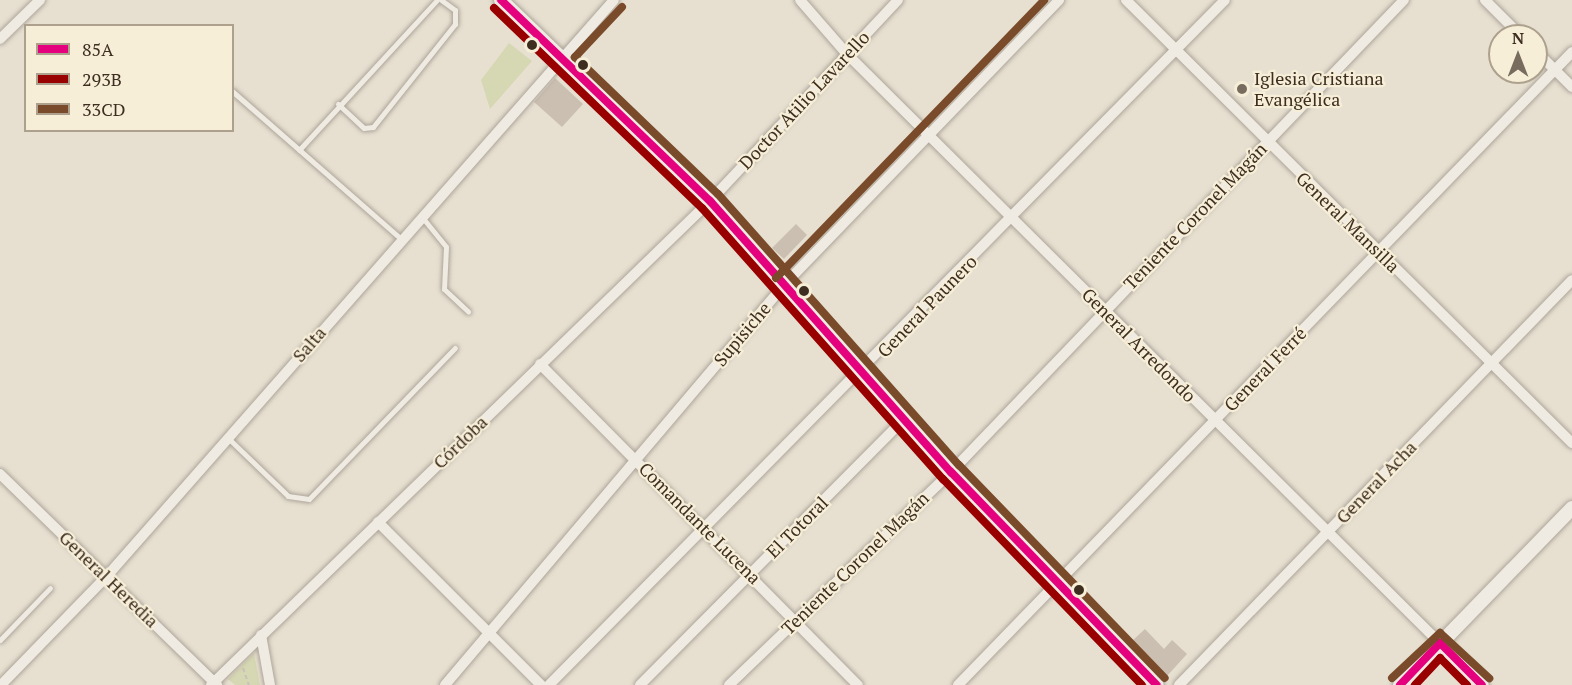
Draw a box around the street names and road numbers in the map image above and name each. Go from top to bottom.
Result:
street label: Doctor Atilio Lavarello [734,26,874,174]
street label: Teniente Coronel Magán [1119,138,1271,294]
street label: General Mansilla [1292,167,1404,277]
street label: General Paunero [873,250,981,362]
street label: General Arredondo [1077,283,1201,407]
street label: Supisiche [709,298,775,370]
street label: Salta [288,322,330,366]
street label: General Ferré [1219,322,1311,416]
street label: Córdoba [428,411,492,473]
street label: General Acha [1331,436,1421,528]
street label: Comandante Lucena [635,458,765,588]
street label: Teniente Coronel Magán [777,487,933,639]
street label: El Totoral [762,492,832,562]
street label: General Heredia [55,526,163,632]

